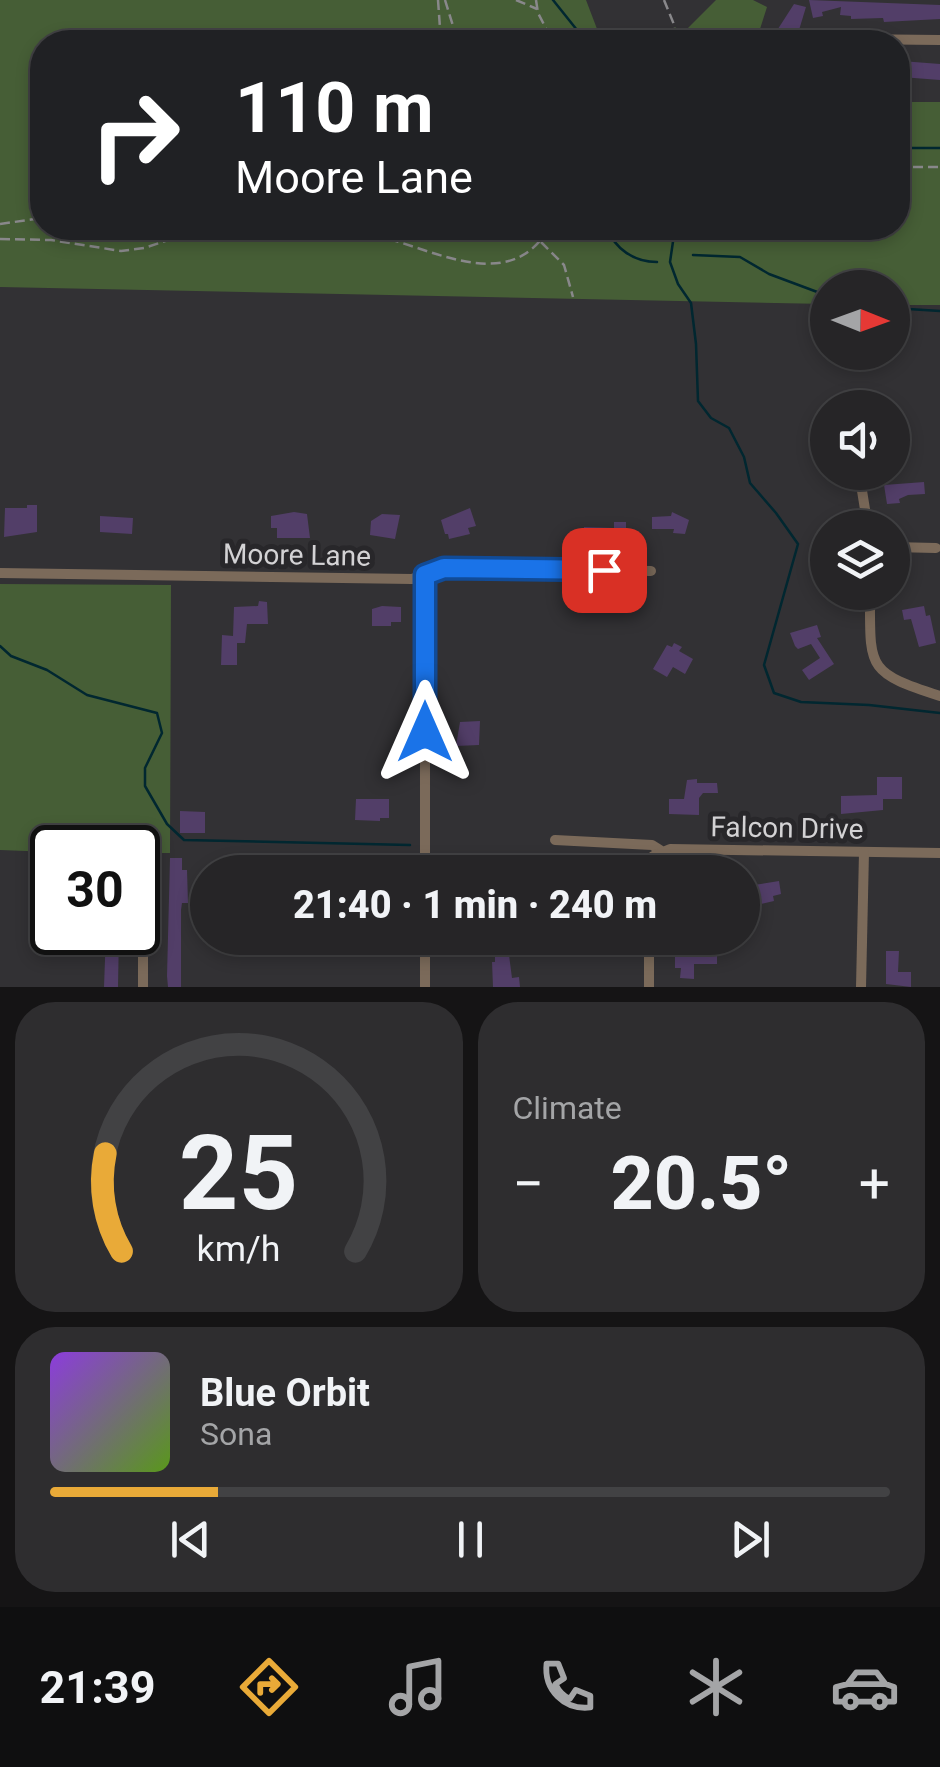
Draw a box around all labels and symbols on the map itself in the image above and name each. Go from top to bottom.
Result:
north arrow [810,270,910,370]
pin [562,528,647,613]
street label: Moore Lane [223,537,371,573]
position arrow [373,680,477,784]
street label: Falcon Drive [710,810,864,846]
speed limit sign: 30 [30,825,160,955]

